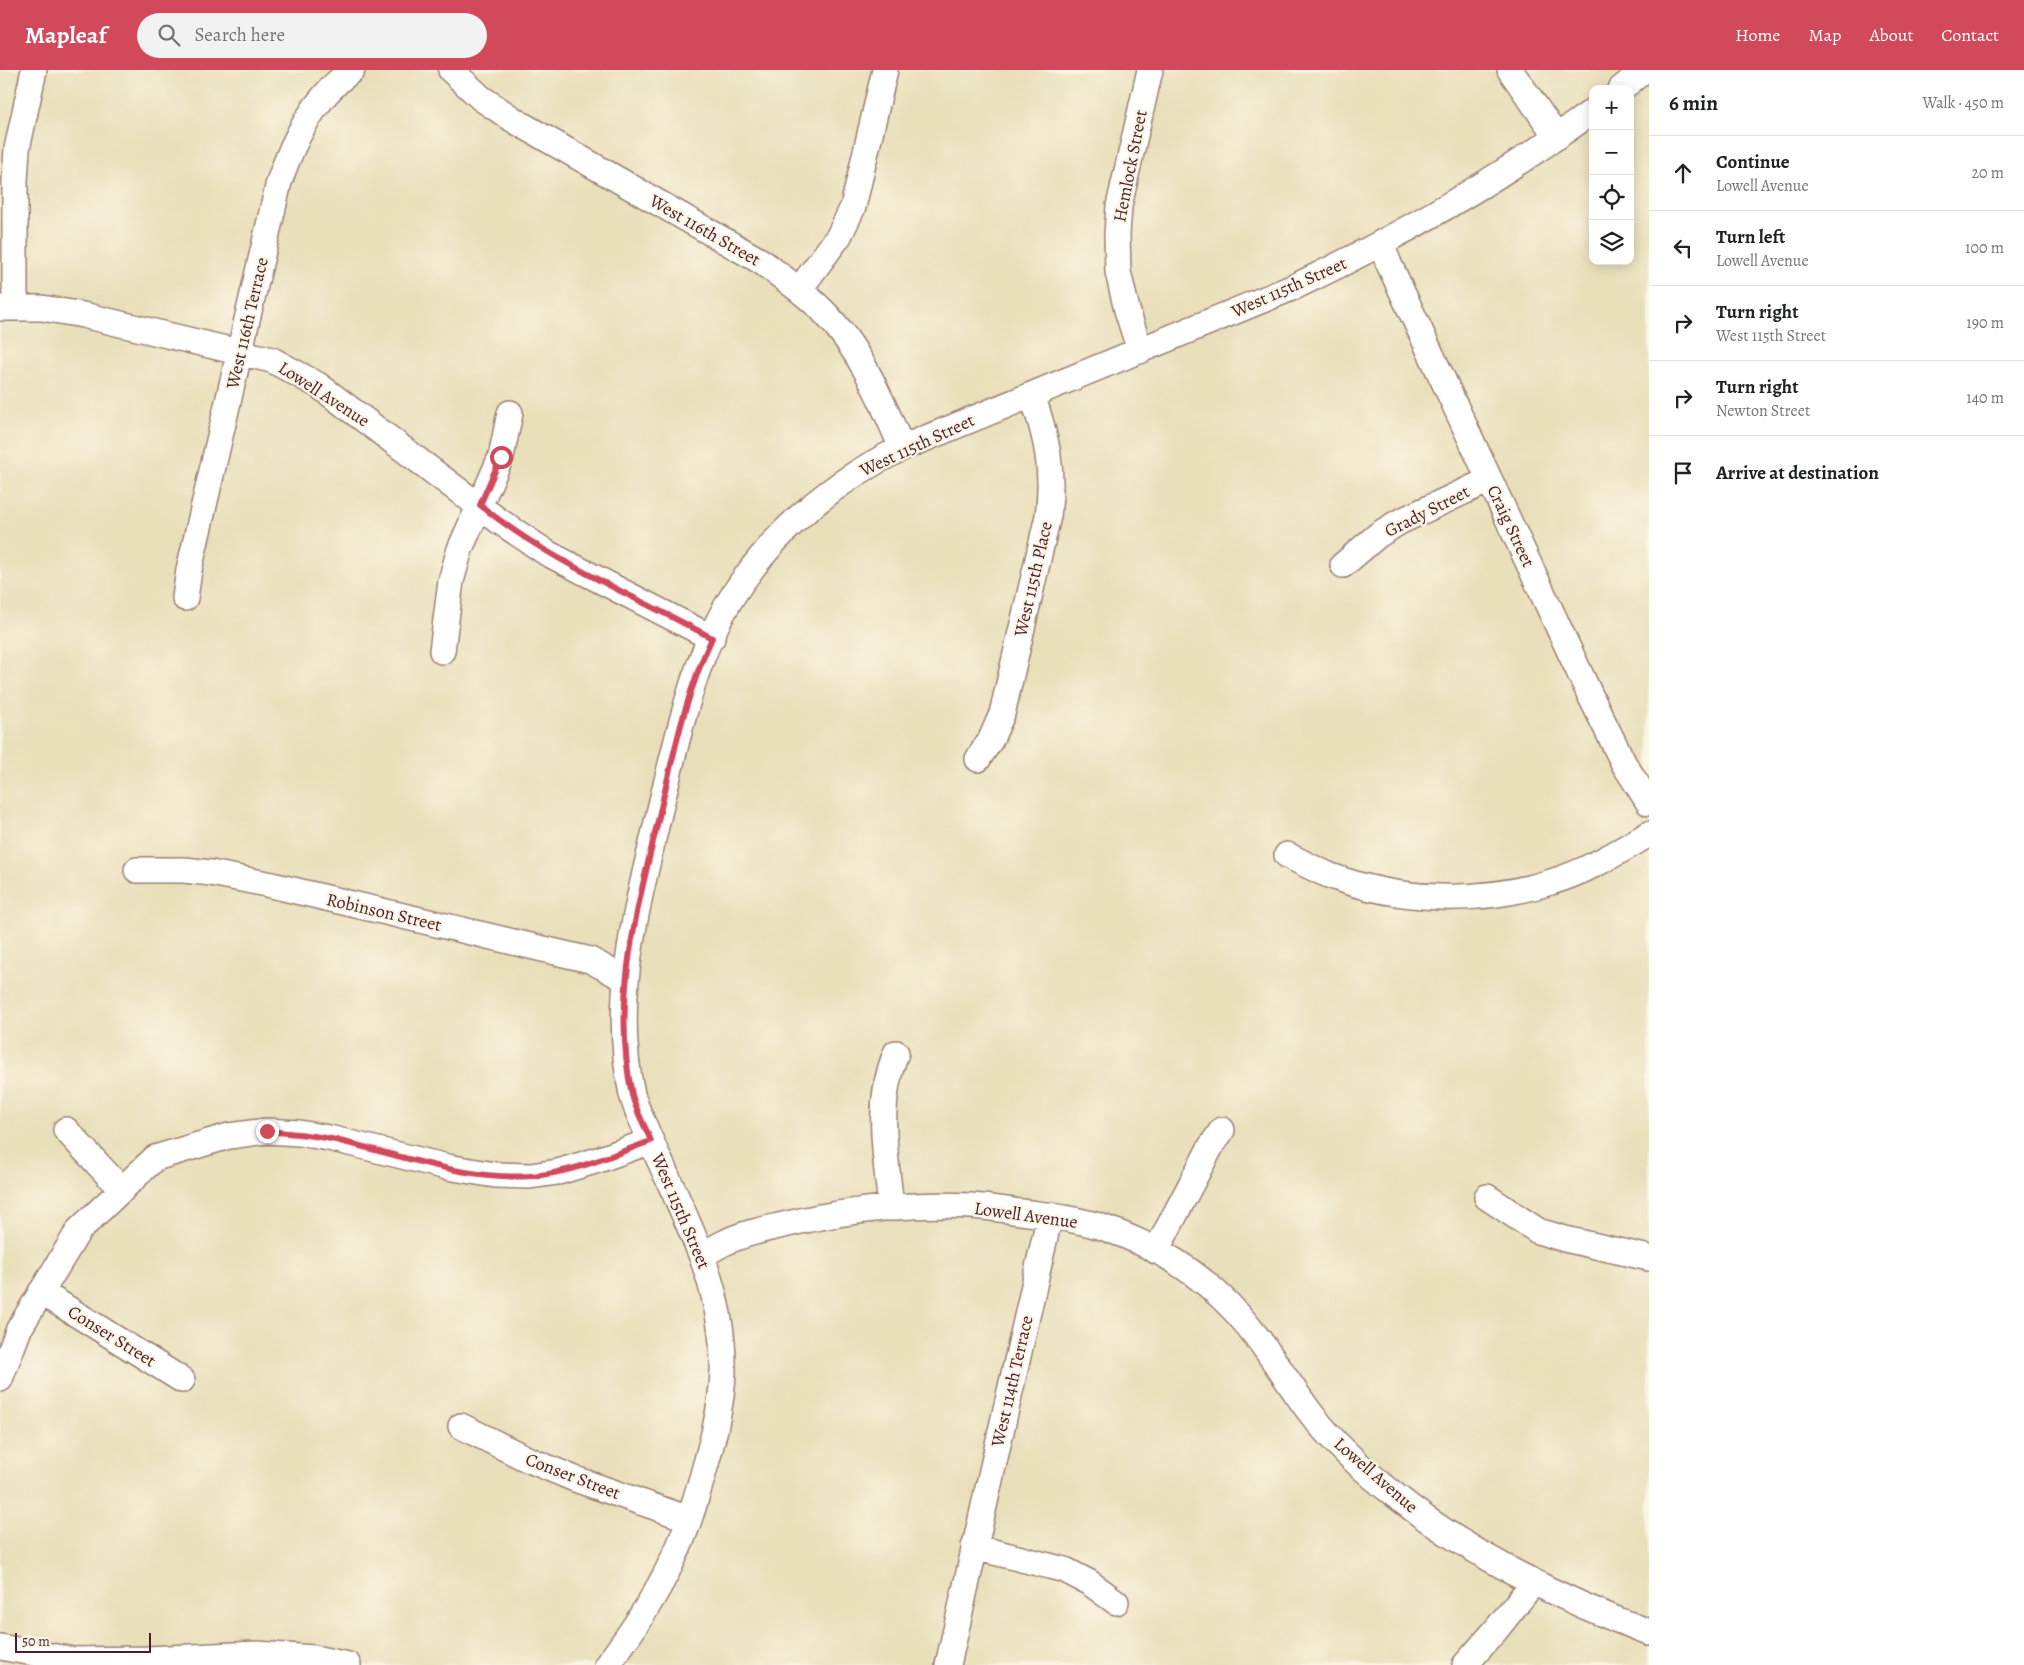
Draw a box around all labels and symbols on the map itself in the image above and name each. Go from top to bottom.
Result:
street label: Hemlock Street [1107,108,1153,224]
street label: West 116th Street [644,188,765,271]
street label: West 115th Street [1227,251,1350,324]
street label: West 116th Terrace [220,255,274,392]
street label: Lowell Avenue [274,356,374,432]
street label: West 115th Street [855,408,978,482]
route start [490,446,513,469]
street label: Grady Street [1380,479,1474,543]
street label: Craig Street [1482,481,1540,571]
street label: West 115th Place [1008,519,1058,640]
street label: Robinson Street [324,887,444,937]
route end [256,1120,279,1143]
street label: West 115th Street [645,1148,716,1273]
street label: Lowell Avenue [973,1196,1079,1234]
street label: Conser Street [63,1299,161,1373]
street label: West 114th Terrace [985,1313,1039,1450]
street label: Lowell Avenue [1329,1432,1423,1518]
street label: Conser Street [522,1447,624,1505]
scale bar [15,1630,151,1653]

